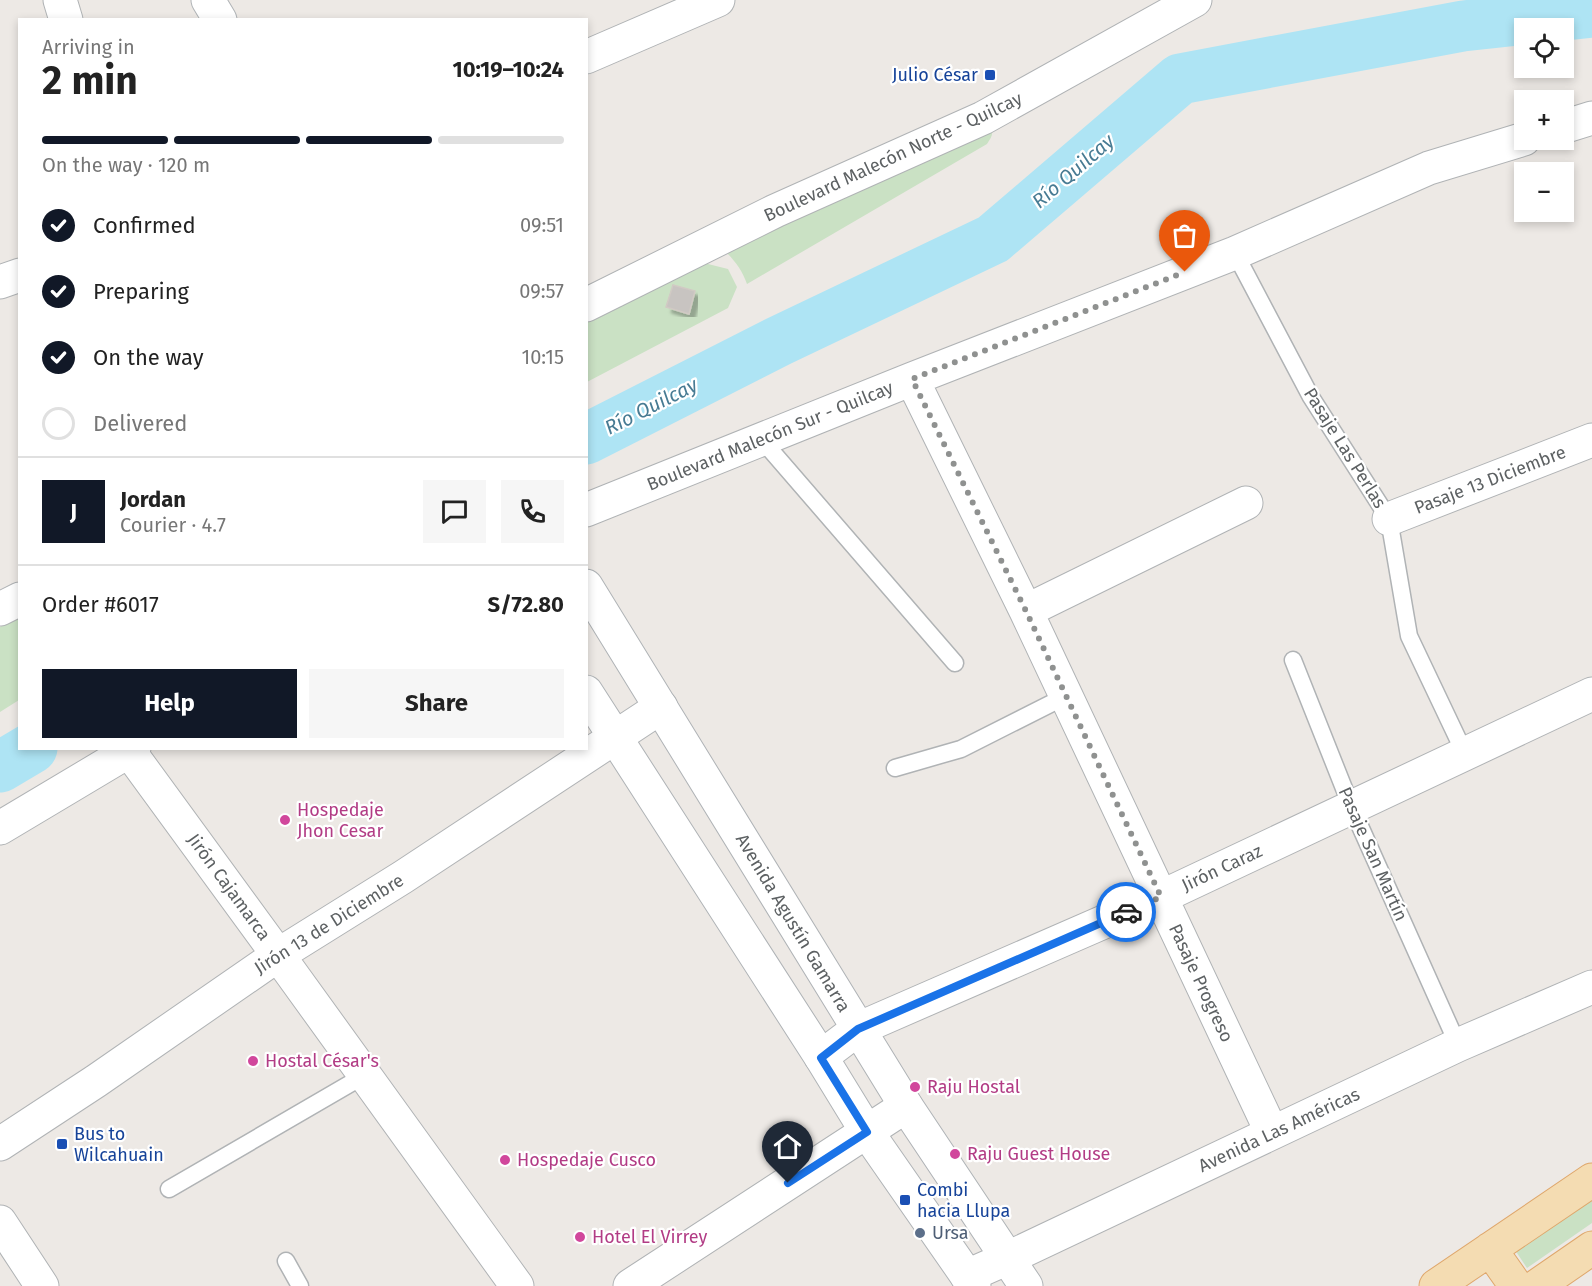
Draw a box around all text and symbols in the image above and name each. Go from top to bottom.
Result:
map controls [1514,18,1574,222]
button: locate [1514,18,1574,78]
text: Arriving in [42,35,135,59]
text: 10:19–10:24 [452,56,564,83]
text: 2 min [42,58,138,104]
place label: Julio César [892,64,978,86]
marker: Julio César [983,68,997,82]
street label: Boulevard Malecón Norte - Quilcay [760,87,1026,227]
button: + [1514,90,1574,150]
water label: Río Quilcay [1027,128,1120,213]
text: On the way · 120 m [42,153,210,177]
button: − [1514,162,1574,222]
icon: check [42,209,75,242]
pin [1159,210,1210,272]
text: Confirmed [93,212,196,239]
text: 09:51 [520,213,564,237]
icon: bag [1168,219,1201,252]
icon: check [42,275,75,308]
text: Preparing [93,278,189,305]
text: 09:57 [519,279,564,303]
icon: check [42,341,75,374]
text: On the way [93,344,204,371]
text: 10:15 [522,345,564,369]
water label: Río Quilcay [601,372,702,440]
street label: Boulevard Malecón Sur - Quilcay [644,376,897,496]
street label: Pasaje Las Perlas [1299,384,1391,512]
text: Delivered [93,410,188,437]
street label: Pasaje 13 Diciembre [1411,441,1569,519]
button: chat [423,480,486,543]
button: phone [501,480,564,543]
text: Jordan [120,486,186,513]
text: J [70,498,77,525]
text: Courier · 4.7 [120,513,226,537]
text: Order #6017 [42,591,159,618]
text: S/72.80 [488,591,564,618]
button: Help [42,669,297,738]
button: Share [309,669,564,738]
street label: Pasaje San Martín [1334,784,1412,924]
place label: Hospedaje Jhon Cesar [297,799,384,842]
marker: Hospedaje Jhon Cesar [278,813,292,827]
street label: Jirón Cajamarca [183,829,275,945]
street label: Avenida Agustín Gamarra [731,830,855,1016]
street label: Jirón Caraz [1178,840,1266,896]
street label: Jirón 13 de Diciembre [250,869,408,979]
courier [1096,882,1156,942]
icon: car [1110,896,1143,929]
street label: Pasaje Progreso [1164,920,1238,1046]
place label: Hostal César's [265,1050,379,1072]
marker: Hostal César's [246,1054,260,1068]
place label: Raju Hostal [927,1076,1020,1098]
marker: Raju Hostal [908,1080,922,1094]
street label: Avenida Las Américas [1195,1083,1363,1177]
pin [762,1121,813,1183]
place label: Bus to Wilcahuain [74,1123,164,1166]
icon: home [771,1130,804,1163]
marker: Bus to Wilcahuain [55,1137,69,1151]
place label: Raju Guest House [967,1143,1110,1165]
marker: Raju Guest House [948,1147,962,1161]
place label: Hospedaje Cusco [517,1149,656,1171]
marker: Hospedaje Cusco [498,1153,512,1167]
place label: Combi hacia Llupa [917,1179,1010,1222]
marker: Combi hacia Llupa [898,1193,912,1207]
place label: Ursa [932,1222,969,1244]
place label: Hotel El Virrey [592,1226,708,1248]
marker: Ursa [913,1226,927,1240]
marker: Hotel El Virrey [573,1230,587,1244]

